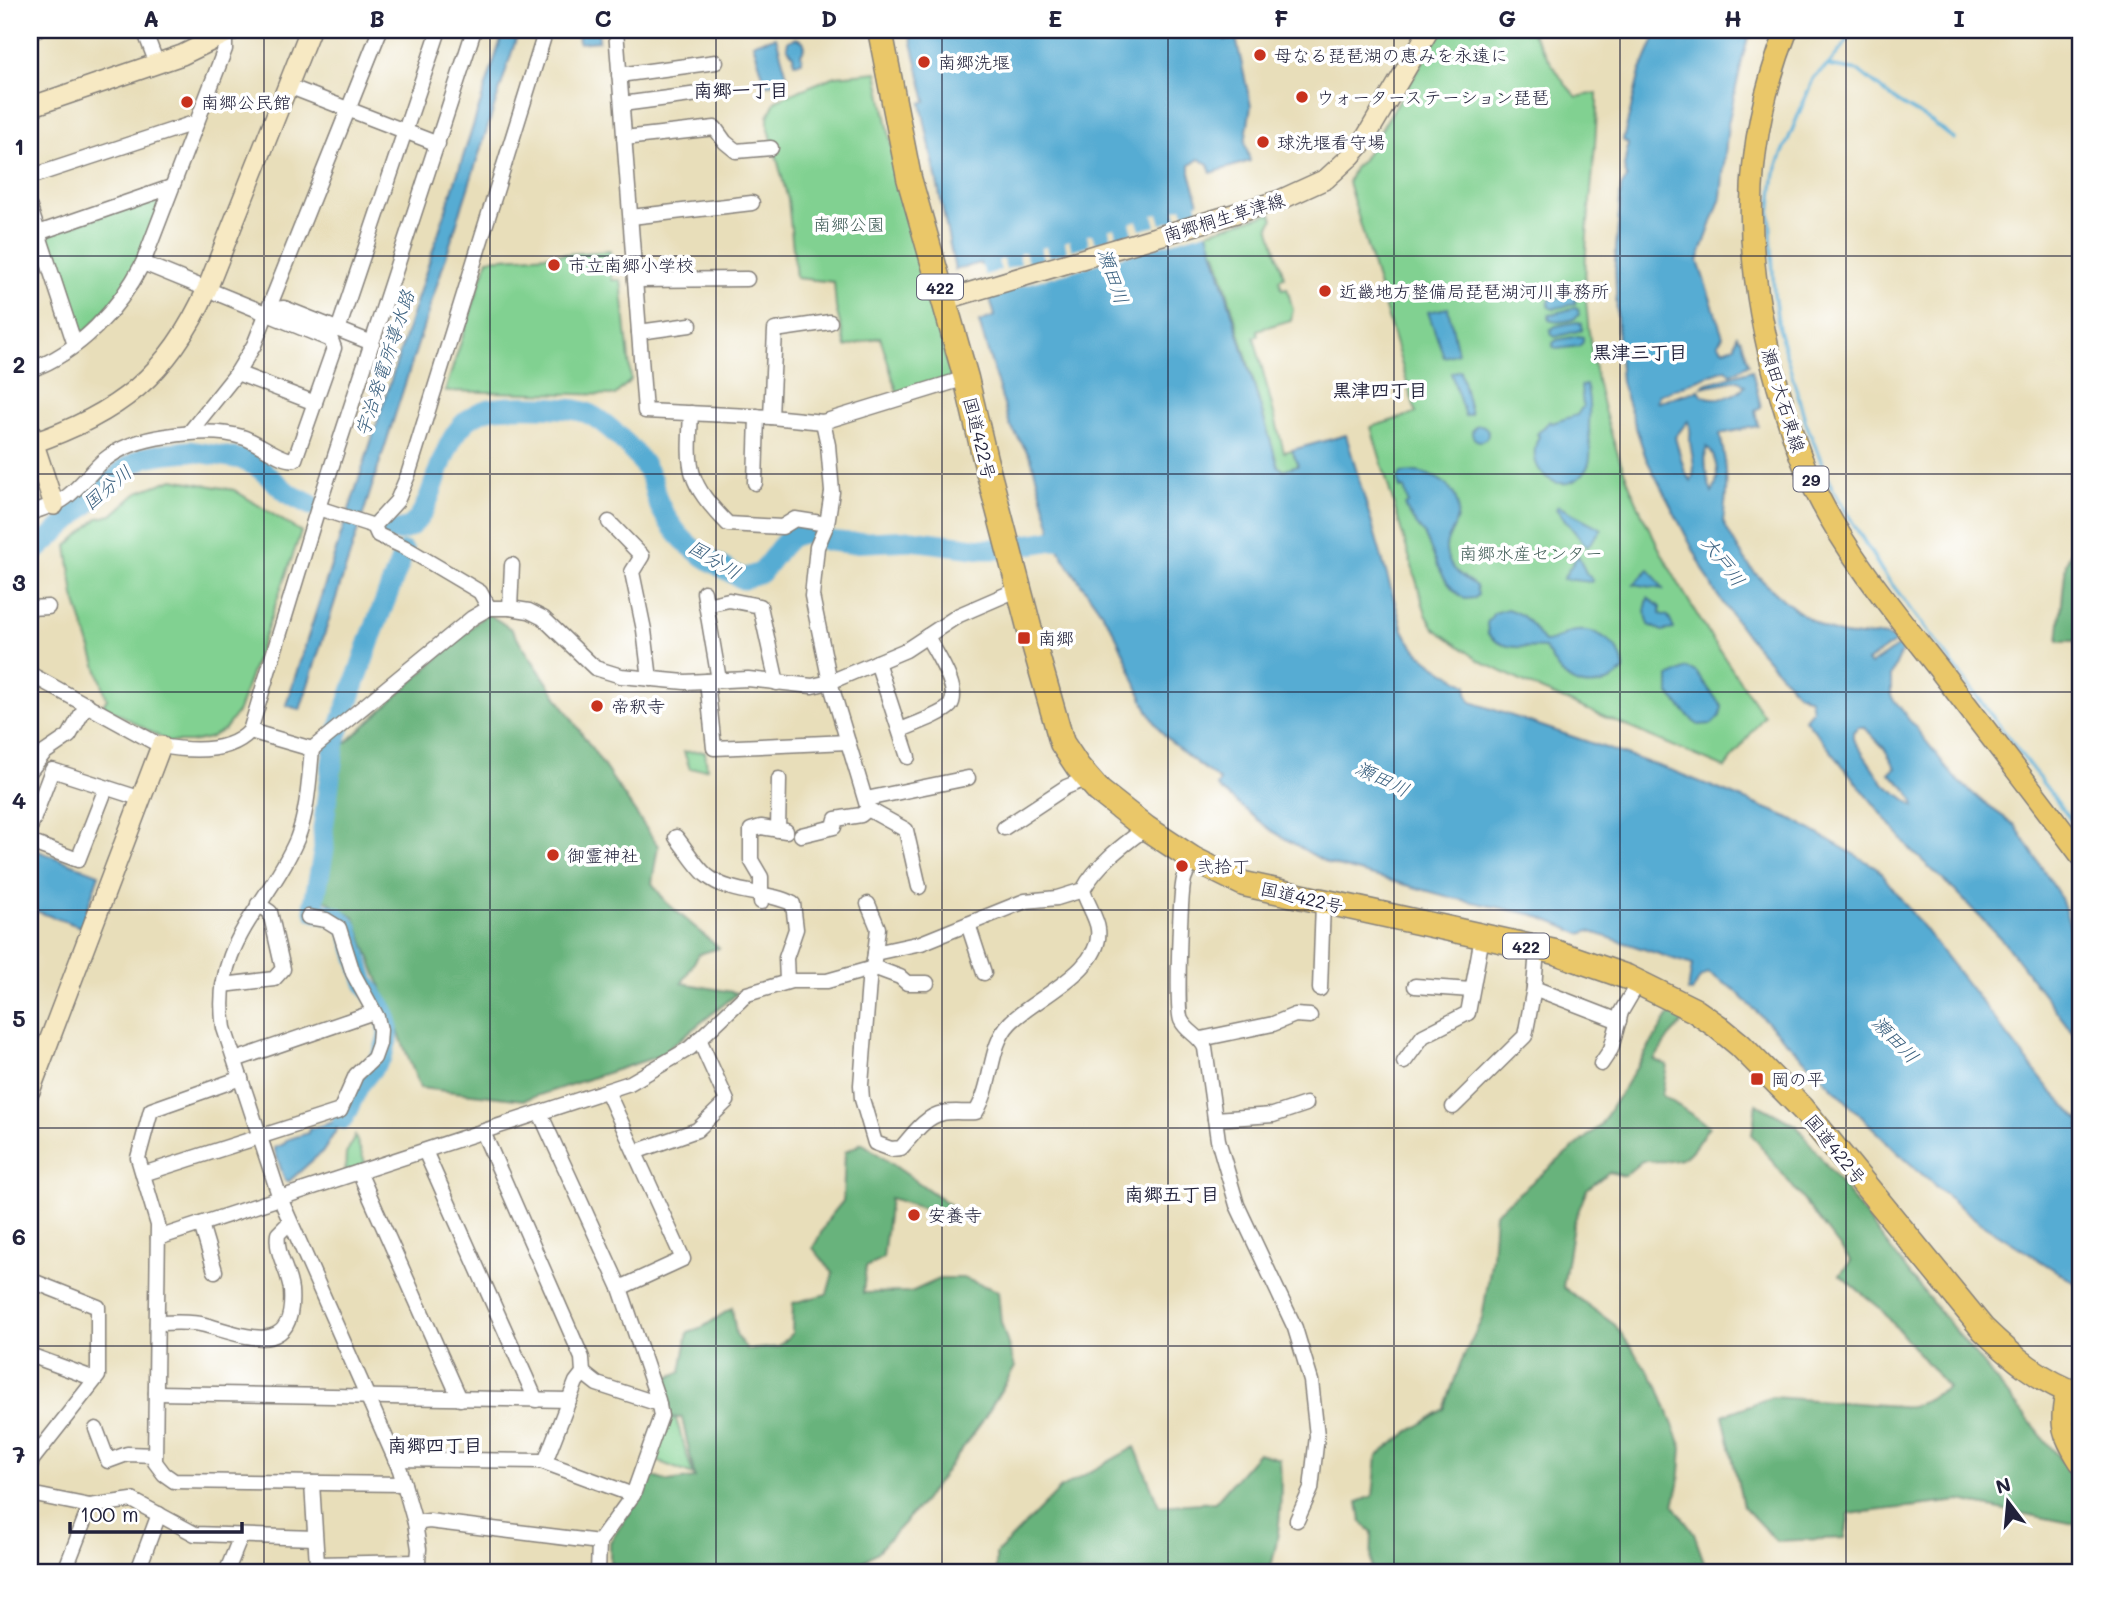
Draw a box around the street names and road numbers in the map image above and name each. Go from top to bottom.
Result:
street label: 南郷桐生草津線 [1160,187,1288,247]
road number: 422 [917,274,963,300]
street label: 瀬田大石東線 [1757,345,1811,455]
street label: 国道422号 [958,394,1002,482]
road number: 29 [1794,466,1828,492]
street label: 国道422号 [1258,876,1346,918]
road number: 422 [1503,934,1549,958]
street label: 国道422号 [1800,1109,1872,1189]

